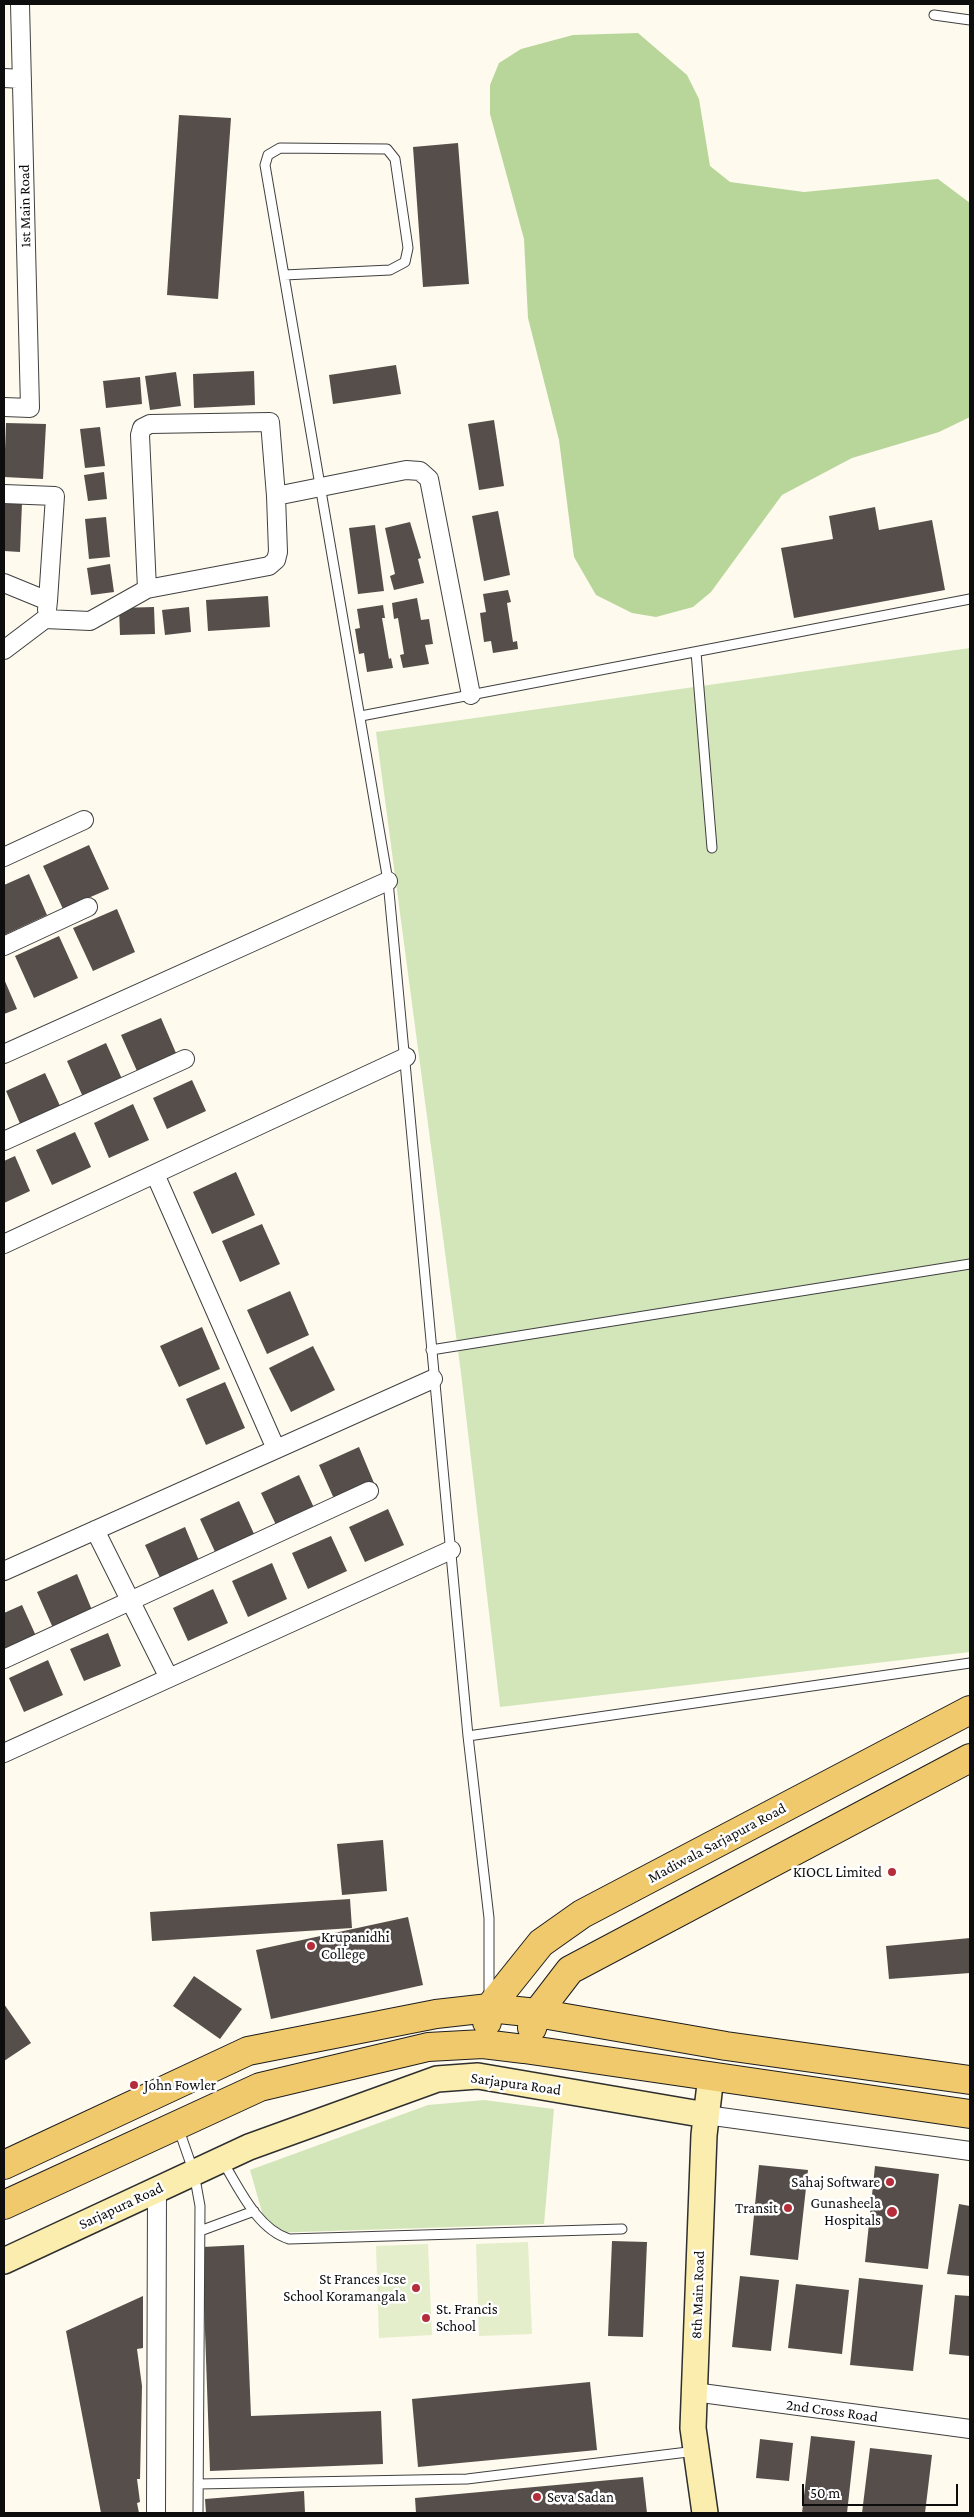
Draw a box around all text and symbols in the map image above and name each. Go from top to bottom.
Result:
street label: 1st Main Road [15,164,35,248]
street label: Madiwala Sarjapura Road [645,1799,789,1887]
place label: KIOCL Limited [793,1863,882,1881]
marker: KIOCL Limited [886,1866,898,1878]
place label: Krupanidhi College [321,1928,390,1963]
marker: Krupanidhi College [305,1940,317,1952]
street label: Sarjapura Road [470,2069,562,2099]
place label: John Fowler [144,2076,216,2094]
marker: John Fowler [128,2079,140,2091]
place label: Sahaj Software [791,2173,880,2191]
marker: Sahaj Software [884,2176,896,2188]
street label: Sarjapura Road [76,2179,166,2233]
place label: Gunasheela Hospitals [811,2194,881,2229]
place label: Transit [735,2199,778,2217]
marker: Transit [782,2202,794,2214]
marker: Gunasheela Hospitals [885,2205,899,2219]
street label: 8th Main Road [687,2250,709,2340]
place label: St Frances Icse School Koramangala [283,2270,406,2305]
marker: St Frances Icse School Koramangala [410,2282,422,2294]
place label: St. Francis School [436,2300,498,2335]
marker: St. Francis School [420,2312,432,2324]
street label: 2nd Cross Road [785,2396,879,2426]
scale bar [804,2474,960,2506]
text: 50 m [810,2485,840,2501]
place label: Seva Sadan [547,2488,614,2506]
marker: Seva Sadan [531,2491,543,2503]

